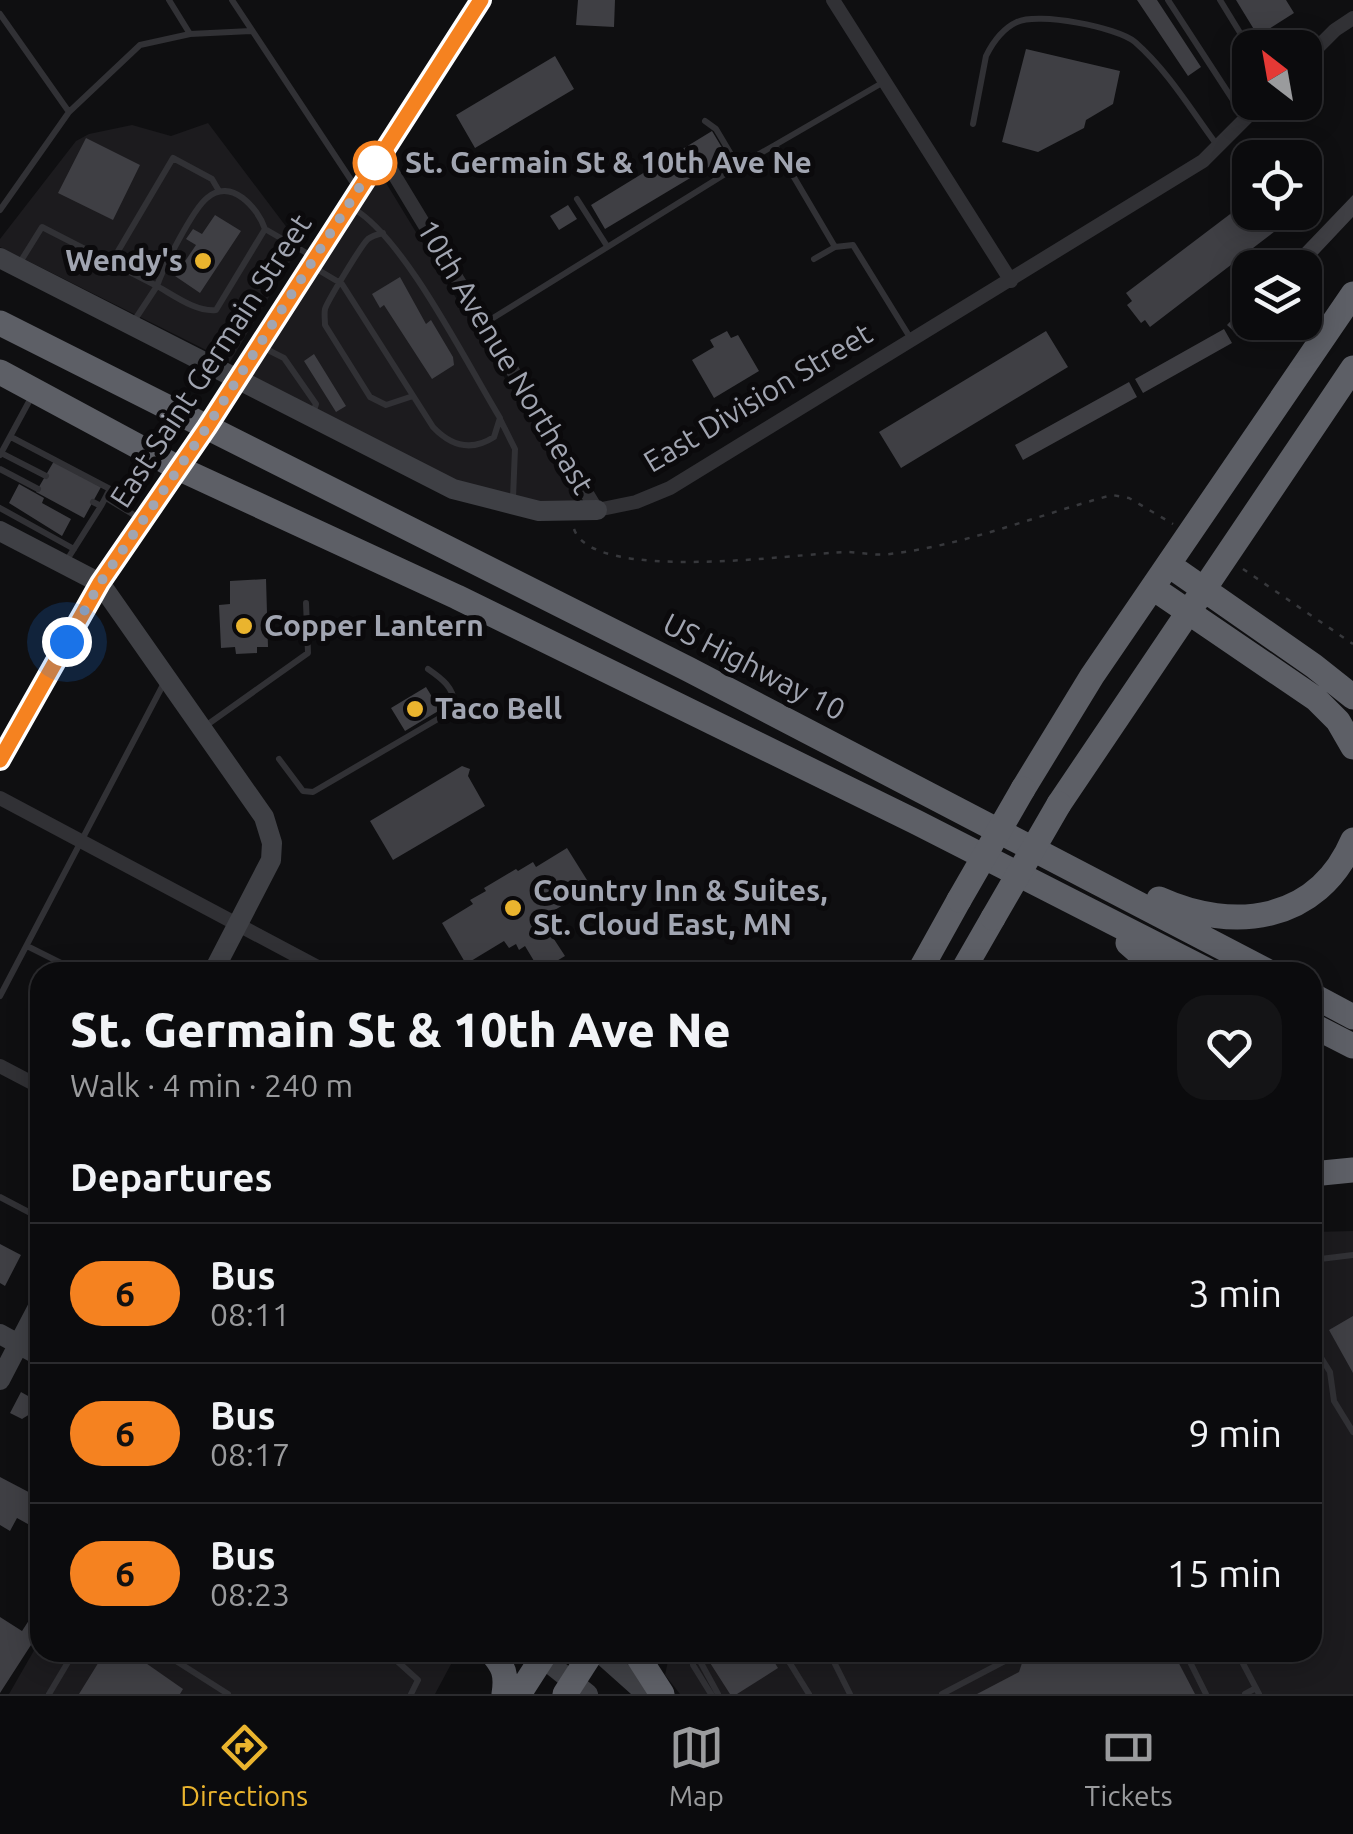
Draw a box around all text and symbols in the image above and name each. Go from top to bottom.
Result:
north arrow [1232,30,1322,120]
map controls [1232,30,1322,340]
button: locate [1232,140,1322,230]
marker: St. Germain St & 10th Ave Ne [354,142,396,184]
place label: St. Germain St & 10th Ave Ne [405,145,812,179]
street label: East Saint Germain Street [103,207,318,513]
street label: 10th Avenue Northeast [411,213,601,500]
place label: Wendy's [65,243,183,277]
marker: Wendy's [192,250,214,272]
button: layers [1232,250,1322,340]
street label: East Division Street [637,316,878,479]
street label: US Highway 10 [658,606,851,727]
place label: Copper Lantern [264,608,484,642]
marker: Copper Lantern [233,615,255,637]
your location [42,617,92,667]
place label: Taco Bell [435,691,562,725]
marker: Taco Bell [404,698,426,720]
place label: Country Inn & Suites, St. Cloud East, MN [533,873,828,941]
marker: Country Inn & Suites, St. Cloud East, MN [502,897,524,919]
button: heart [1177,995,1282,1100]
text: St. Germain St & 10th Ave Ne [70,1002,731,1056]
text: Walk · 4 min · 240 m [70,1067,353,1103]
text: Departures [70,1156,272,1198]
text: Bus [210,1254,275,1296]
text: 3 min [1188,1272,1282,1314]
text: 6 [115,1273,135,1313]
text: 08:11 [210,1296,290,1332]
text: Bus [210,1394,275,1436]
text: 9 min [1188,1412,1282,1454]
text: 6 [115,1413,135,1453]
text: 08:17 [210,1436,290,1472]
text: Bus [210,1534,275,1576]
text: 15 min [1167,1552,1282,1594]
text: 6 [115,1553,135,1593]
text: 08:23 [210,1576,290,1612]
tab: Directions [180,1720,308,1811]
tab: Map [669,1720,724,1811]
tab: Tickets [1084,1720,1173,1811]

